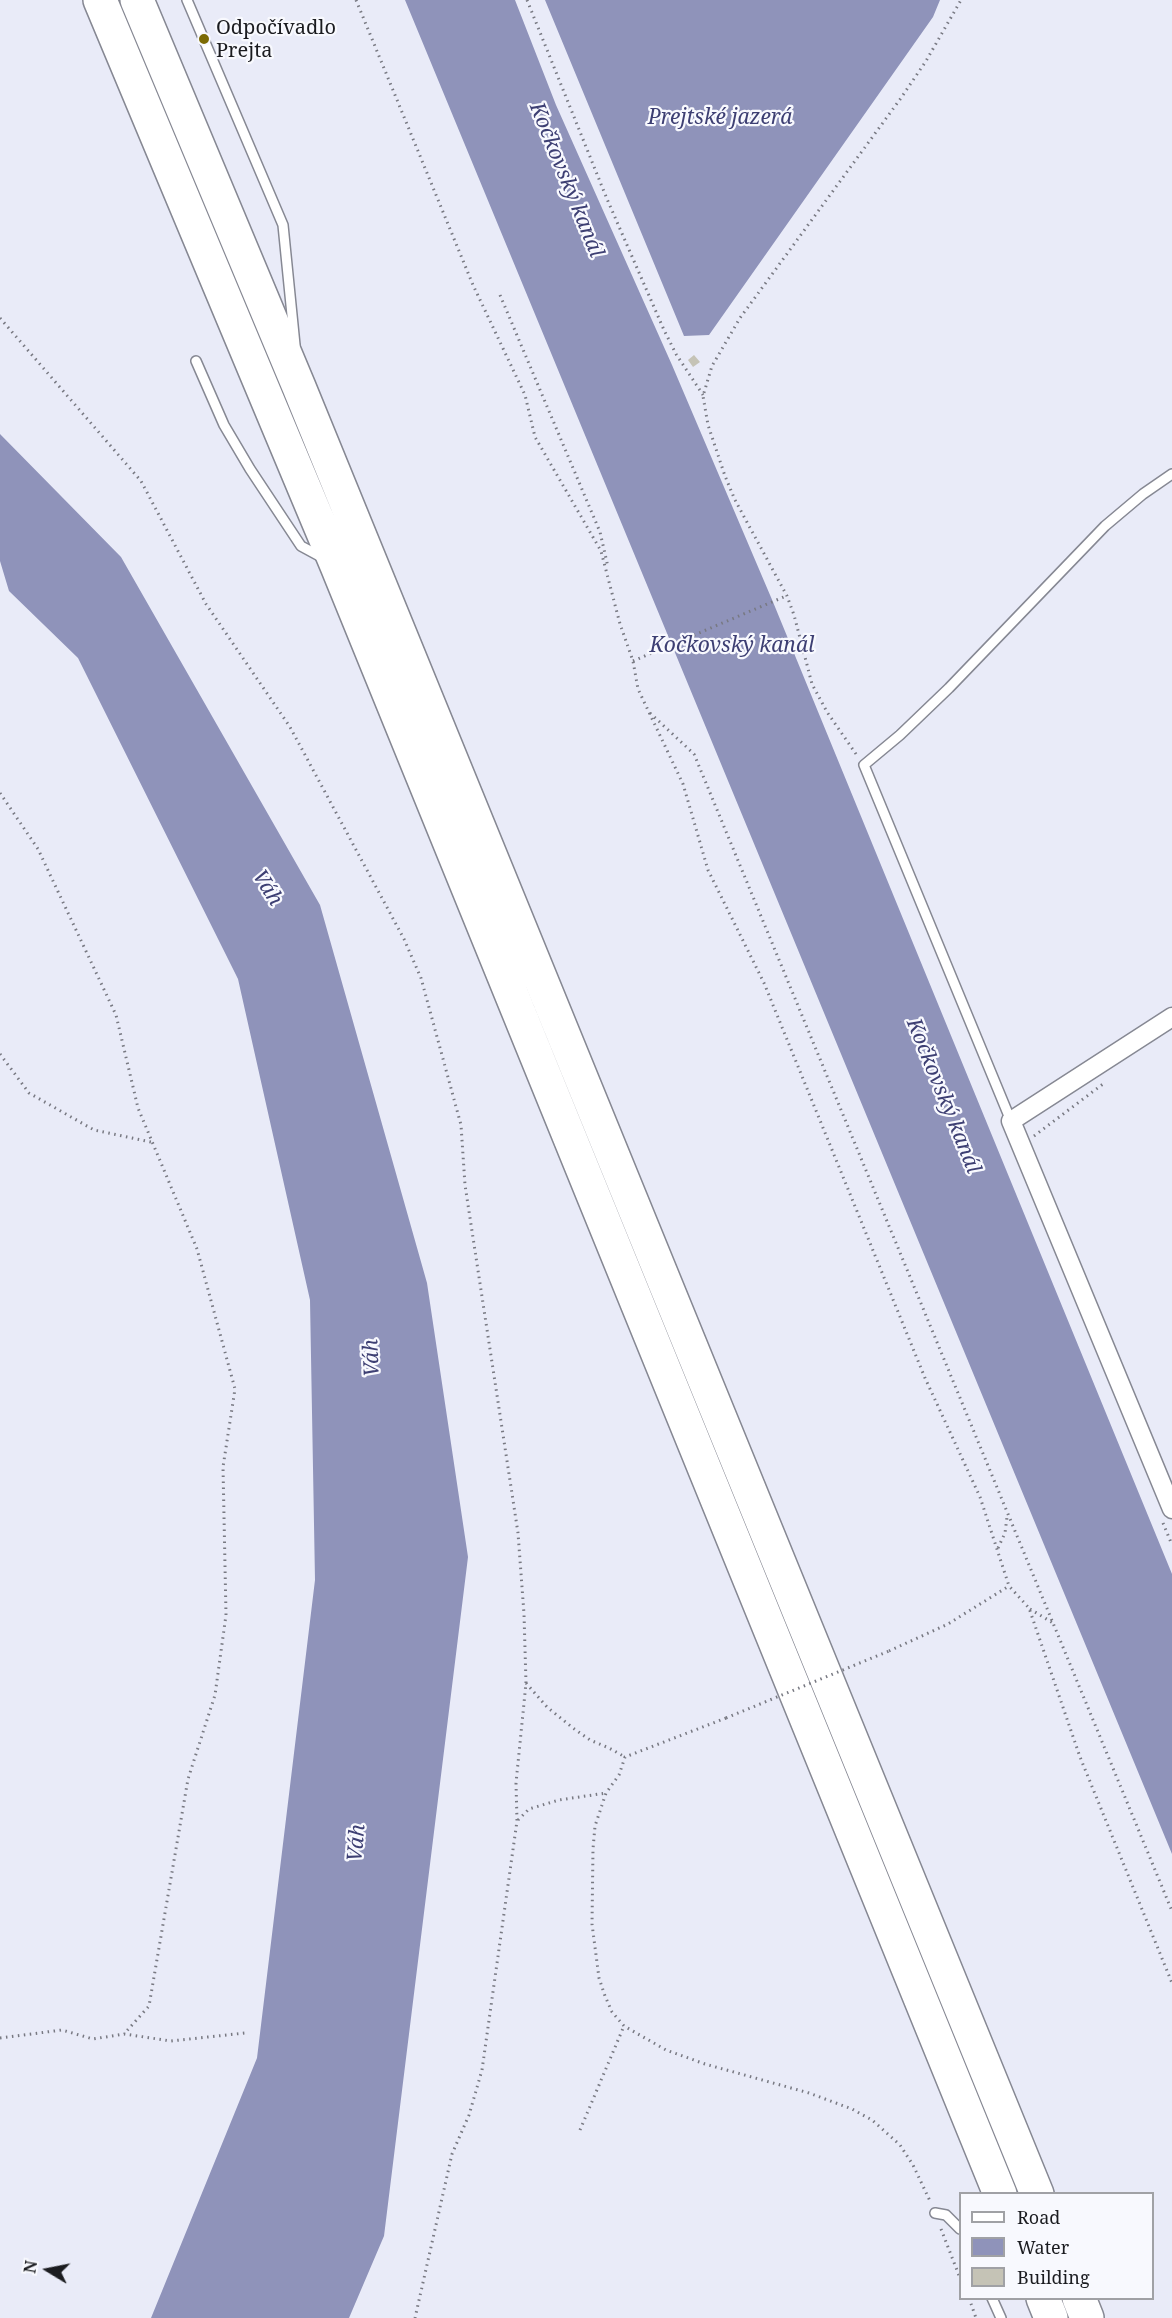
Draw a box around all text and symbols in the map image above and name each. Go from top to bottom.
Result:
place label: Odpočívadlo Prejta [216,16,336,63]
marker: Odpočívadlo Prejta [197,32,211,46]
water label: Kočkovský kanál [523,99,609,261]
water label: Prejtské jazerá [648,105,792,131]
water label: Kočkovský kanál [650,633,814,659]
water label: Váh [246,865,288,911]
water label: Kočkovský kanál [900,1015,986,1177]
water label: Váh [359,1339,385,1377]
water label: Váh [343,1823,371,1863]
legend [959,2192,1154,2300]
text: Road [1017,2205,1060,2229]
text: Water [1017,2235,1069,2259]
north arrow [18,2240,78,2300]
text: N [18,2259,42,2275]
text: Building [1017,2265,1090,2289]

